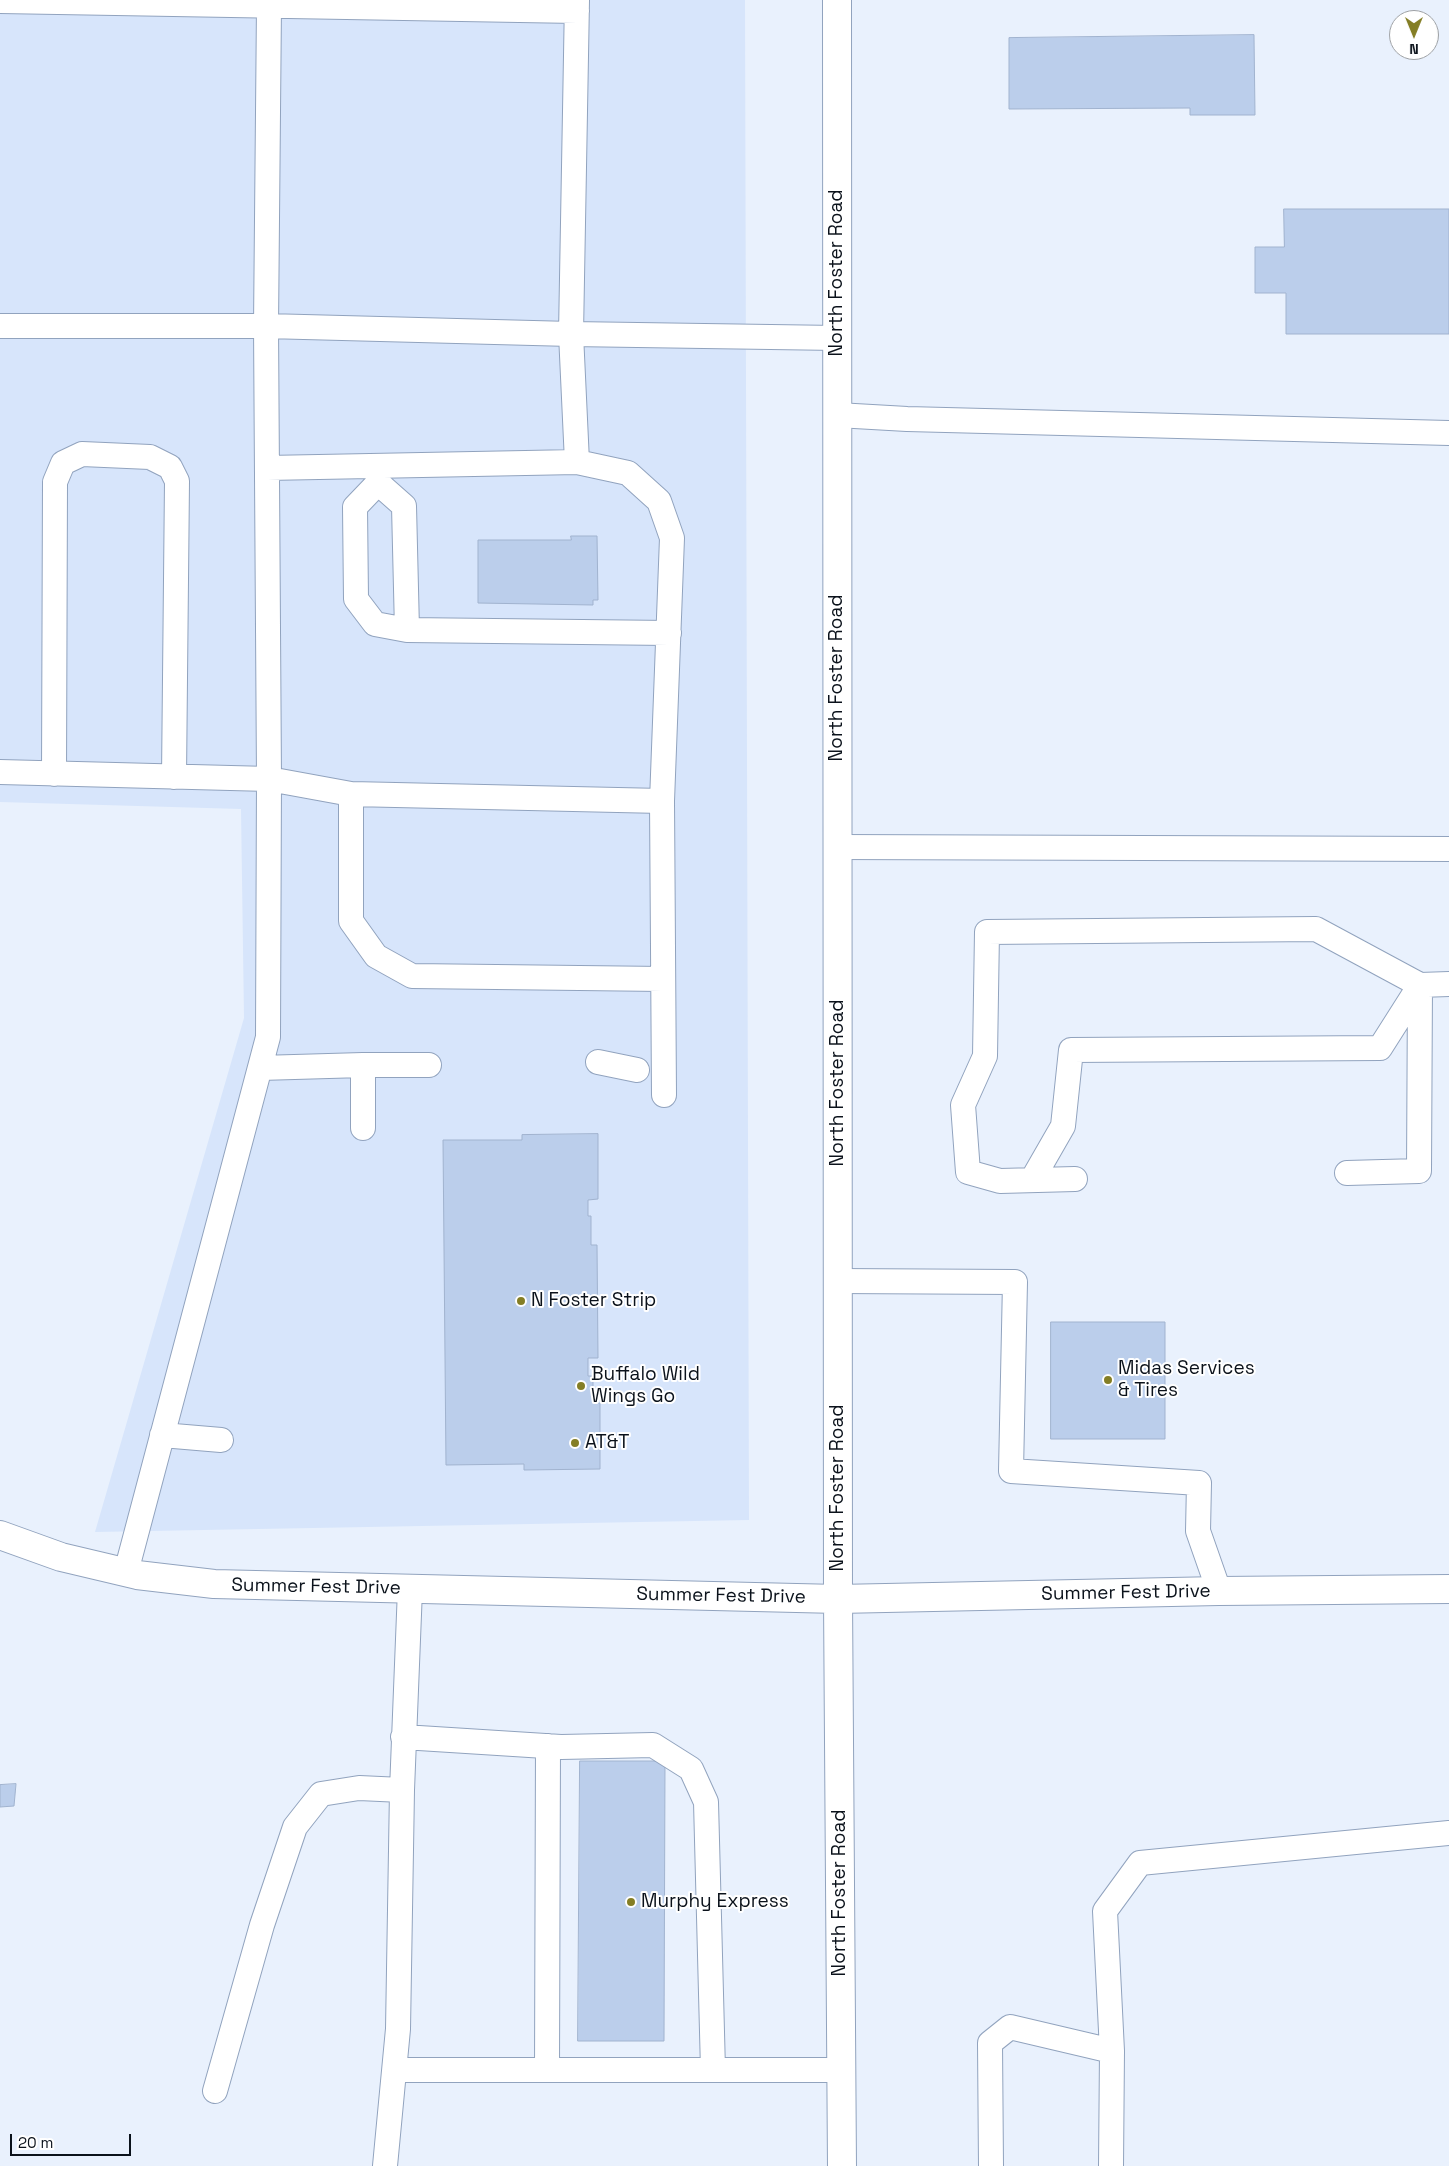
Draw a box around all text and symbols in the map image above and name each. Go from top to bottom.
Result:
north arrow [1389,10,1439,60]
text: N [1409,40,1419,58]
street label: North Foster Road [826,190,848,356]
street label: North Foster Road [826,595,848,761]
street label: North Foster Road [827,1000,849,1166]
place label: N Foster Strip [531,1290,656,1312]
marker: N Foster Strip [515,1295,527,1307]
place label: Midas Services & Tires [1118,1358,1255,1402]
place label: Buffalo Wild Wings Go [591,1364,700,1408]
marker: Midas Services & Tires [1102,1374,1114,1386]
marker: Buffalo Wild Wings Go [575,1380,587,1392]
street label: North Foster Road [827,1405,849,1571]
place label: AT&T [585,1432,629,1454]
marker: AT&T [569,1437,581,1449]
street label: Summer Fest Drive [231,1574,401,1600]
street label: Summer Fest Drive [1041,1580,1211,1606]
street label: Summer Fest Drive [636,1583,806,1609]
street label: North Foster Road [829,1810,851,1976]
place label: Murphy Express [641,1891,789,1913]
marker: Murphy Express [625,1896,637,1908]
scale bar [12,2124,134,2156]
text: 20 m [18,2133,53,2152]

